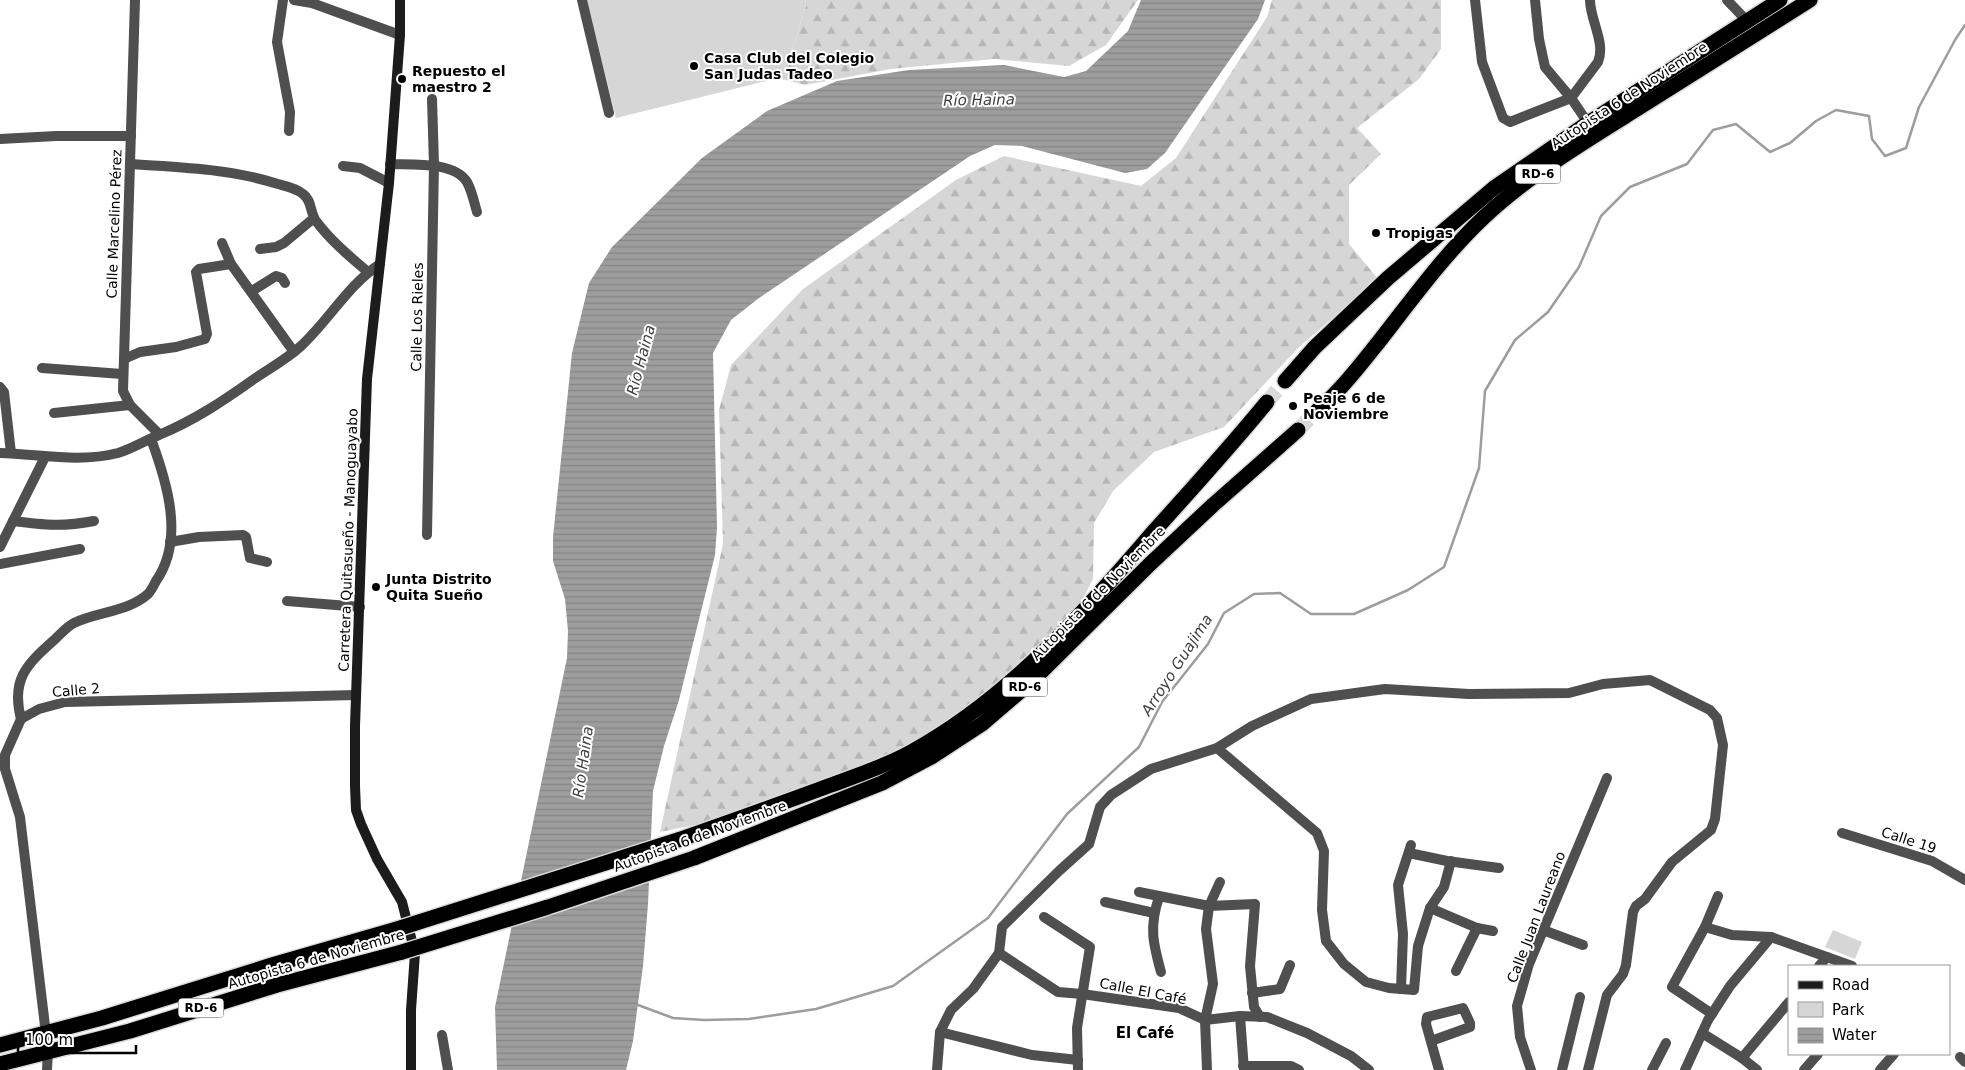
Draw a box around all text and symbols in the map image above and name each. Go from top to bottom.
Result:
street label: Autopista 6 de Noviembre [1548,39,1710,151]
place label: Casa Club del Colegio San Judas Tadeo [704,50,875,82]
marker: Casa Club del Colegio San Judas Tadeo [688,60,700,72]
place label: Repuesto el maestro 2 [412,63,506,95]
marker: Repuesto el maestro 2 [396,73,408,85]
water label: Río Haina [943,90,1015,110]
street label: Calle Marcelino Pérez [103,149,125,299]
road number: RD-6 [1516,164,1560,183]
place label: Tropigas [1386,225,1453,241]
marker: Tropigas [1370,227,1382,239]
street label: Calle Los Rieles [408,262,426,372]
water label: Río Haina [623,323,659,397]
place label: Peaje 6 de Noviembre [1303,390,1389,422]
marker: Peaje 6 de Noviembre [1287,400,1299,412]
street label: Carretera Quitasueño - Manoguayabo [335,408,361,672]
street label: Autopista 6 de Noviembre [1028,523,1168,663]
place label: Junta Distrito Quita Sueño [385,571,492,603]
marker: Junta Distrito Quita Sueño [370,581,382,593]
water label: Arroyo Guajima [1137,611,1216,720]
road number: RD-6 [1002,678,1048,696]
street label: Calle 2 [51,680,101,700]
water label: Río Haina [569,725,597,799]
street label: Autopista 6 de Noviembre [611,797,789,875]
street label: Calle 19 [1879,824,1939,856]
street label: Calle Juan Laureano [1504,849,1568,985]
street label: Autopista 6 de Noviembre [226,926,406,992]
legend [1788,965,1950,1055]
street label: Calle El Café [1098,975,1188,1007]
text: Road [1832,976,1870,994]
road number: RD-6 [178,998,224,1018]
text: Park [1832,1001,1865,1019]
scale bar [18,1022,135,1054]
district label: El Café [1116,1024,1174,1042]
text: Water [1832,1026,1877,1044]
text: 100 m [25,1031,73,1049]

